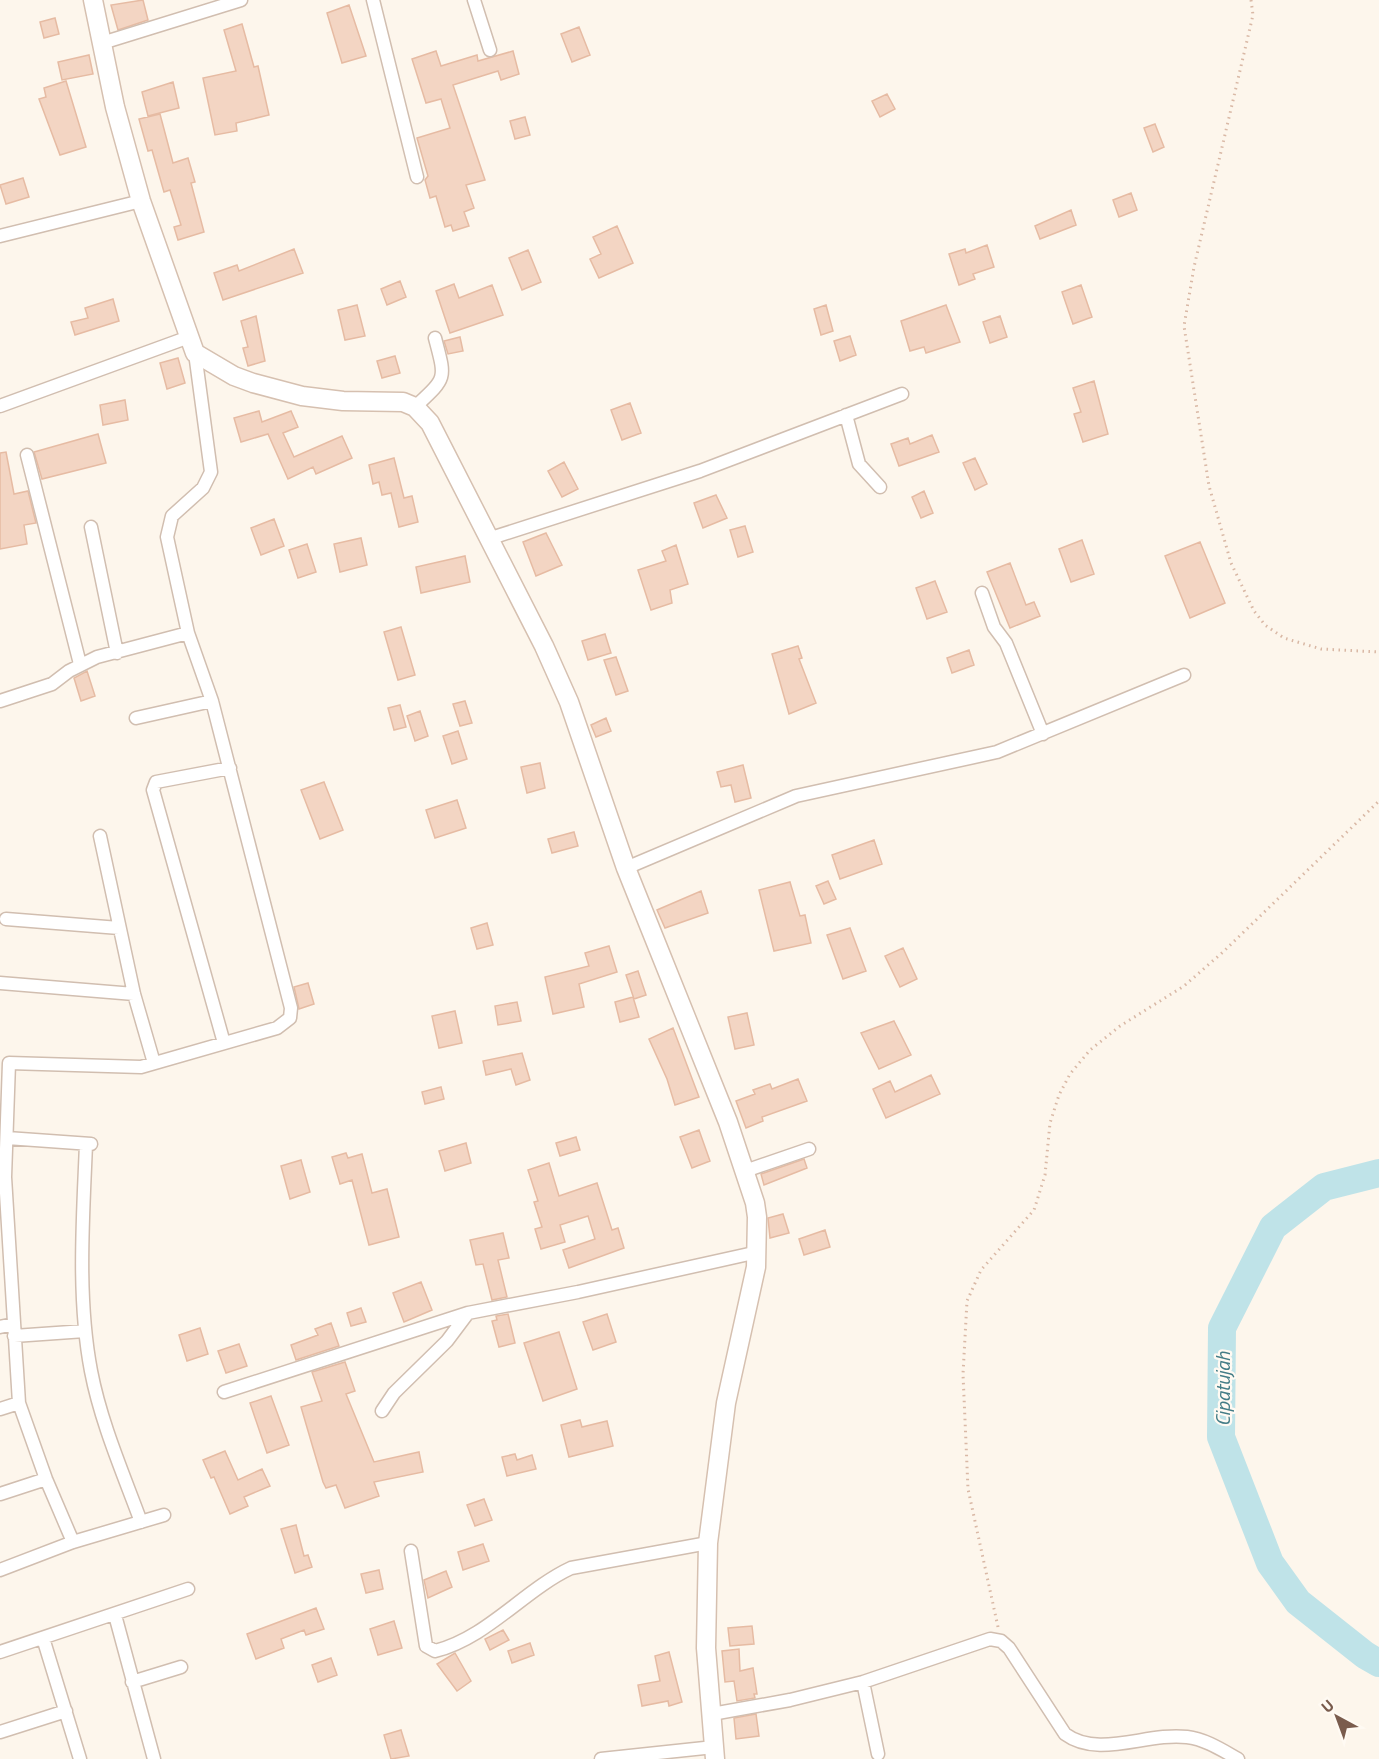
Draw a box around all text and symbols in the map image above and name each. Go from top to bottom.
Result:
water label: Cipatujah [1207,1351,1238,1426]
north arrow [1307,1687,1367,1747]
text: U [1315,1693,1339,1718]

